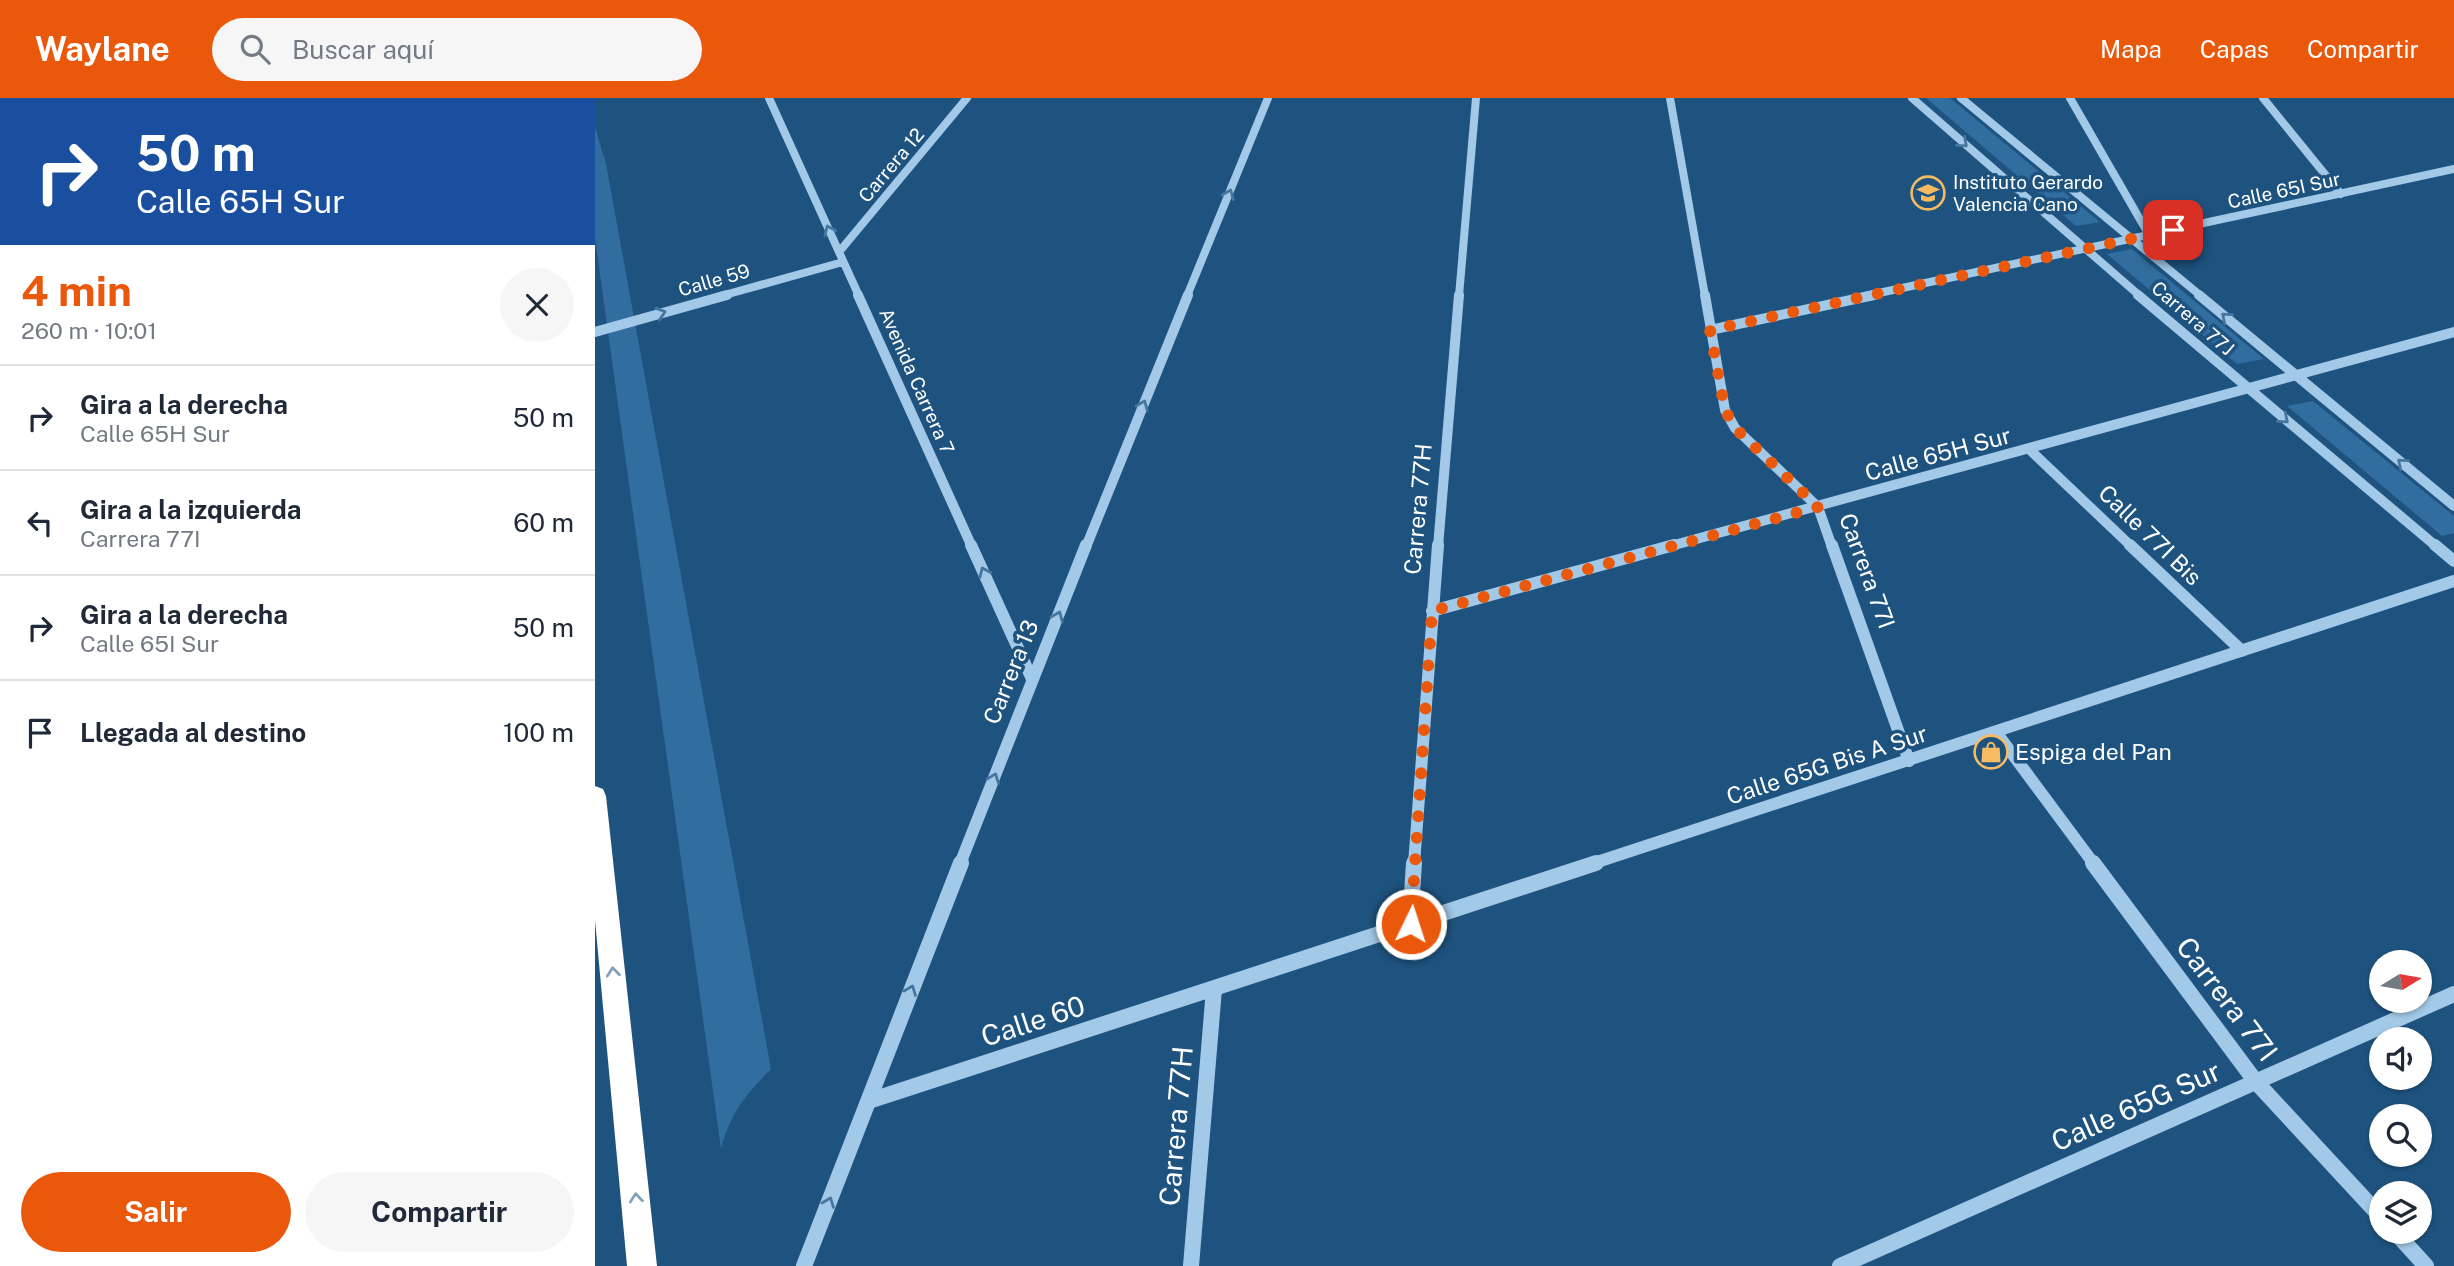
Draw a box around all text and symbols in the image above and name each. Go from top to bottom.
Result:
search box [212,18,702,81]
text: Waylane [35,30,170,68]
icon: search [236,30,274,68]
text: Buscar aquí [292,34,434,65]
text: Mapa [2100,35,2162,63]
text: Capas [2200,35,2269,63]
text: Compartir [2307,35,2419,63]
street label: Carrera 12 [854,123,928,207]
text: 50 m [136,124,256,182]
icon: right [21,126,112,217]
one-way arrow [1955,135,1968,147]
street label: Calle 65I Sur [2226,167,2342,213]
place label: Instituto Gerardo Valencia Cano [1953,171,2103,215]
school or university icon: Instituto Gerardo Valencia Cano [1909,174,1947,212]
text: Calle 65H Sur [136,183,345,220]
one-way arrow [1220,189,1234,201]
pin [2143,200,2203,260]
icon: arrive [2154,211,2192,249]
one-way arrow [823,225,837,238]
street label: Calle 59 [676,259,752,301]
text: 4 min [21,266,132,315]
button: close [500,268,574,342]
street label: Carrera 77J [2147,276,2239,360]
street label: Avenida Carrera 7 [875,305,959,457]
one-way arrow [655,307,667,322]
one-way arrow [2222,313,2234,326]
text: 260 m · 10:01 [21,317,157,344]
text: Gira a la derecha [80,389,288,420]
icon: right [21,399,59,437]
one-way arrow [1135,399,1149,411]
text: 50 m [513,402,574,433]
one-way arrow [2276,411,2288,424]
text: Calle 65H Sur [80,420,230,447]
street label: Calle 65H Sur [1862,421,2014,486]
street label: Carrera 77H [1398,442,1437,576]
one-way arrow [2397,458,2409,471]
street label: Calle 77I Bis [2093,479,2207,590]
text: Gira a la izquierda [80,494,302,525]
icon: left [21,504,59,542]
text: 60 m [513,507,574,538]
street label: Carrera 77I [1834,510,1901,632]
text: Carrera 77I [80,525,201,552]
one-way arrow [978,567,992,579]
text: Gira a la derecha [80,599,288,630]
icon: right [21,609,59,647]
one-way arrow [1050,610,1064,623]
text: 50 m [513,612,574,643]
street label: Carrera 13 [977,616,1044,728]
text: Calle 65I Sur [80,630,219,657]
icon: arrive [21,714,59,752]
text: Llegada al destino [80,717,306,748]
text: 100 m [503,717,574,748]
street label: Calle 65G Bis A Sur [1723,719,1931,810]
shop icon: Espiga del Pan [1972,733,2010,771]
place label: Espiga del Pan [2015,738,2172,765]
one-way arrow [985,773,999,785]
position arrow [1374,887,1448,961]
street label: Carrera 77I [2170,930,2285,1067]
north arrow [2369,950,2433,1013]
map controls [2369,950,2432,1244]
one-way arrow [606,966,621,977]
one-way arrow [903,985,917,997]
street label: Calle 60 [977,988,1089,1053]
button: sound [2369,1027,2432,1090]
street label: Carrera 77H [1152,1045,1199,1207]
street label: Calle 65G Sur [2046,1054,2226,1158]
button: search [2369,1104,2432,1167]
button: Salir [21,1172,291,1252]
button: Compartir [305,1172,574,1252]
button: layers [2369,1181,2432,1244]
one-way arrow [628,1192,643,1204]
one-way arrow [820,1197,834,1209]

